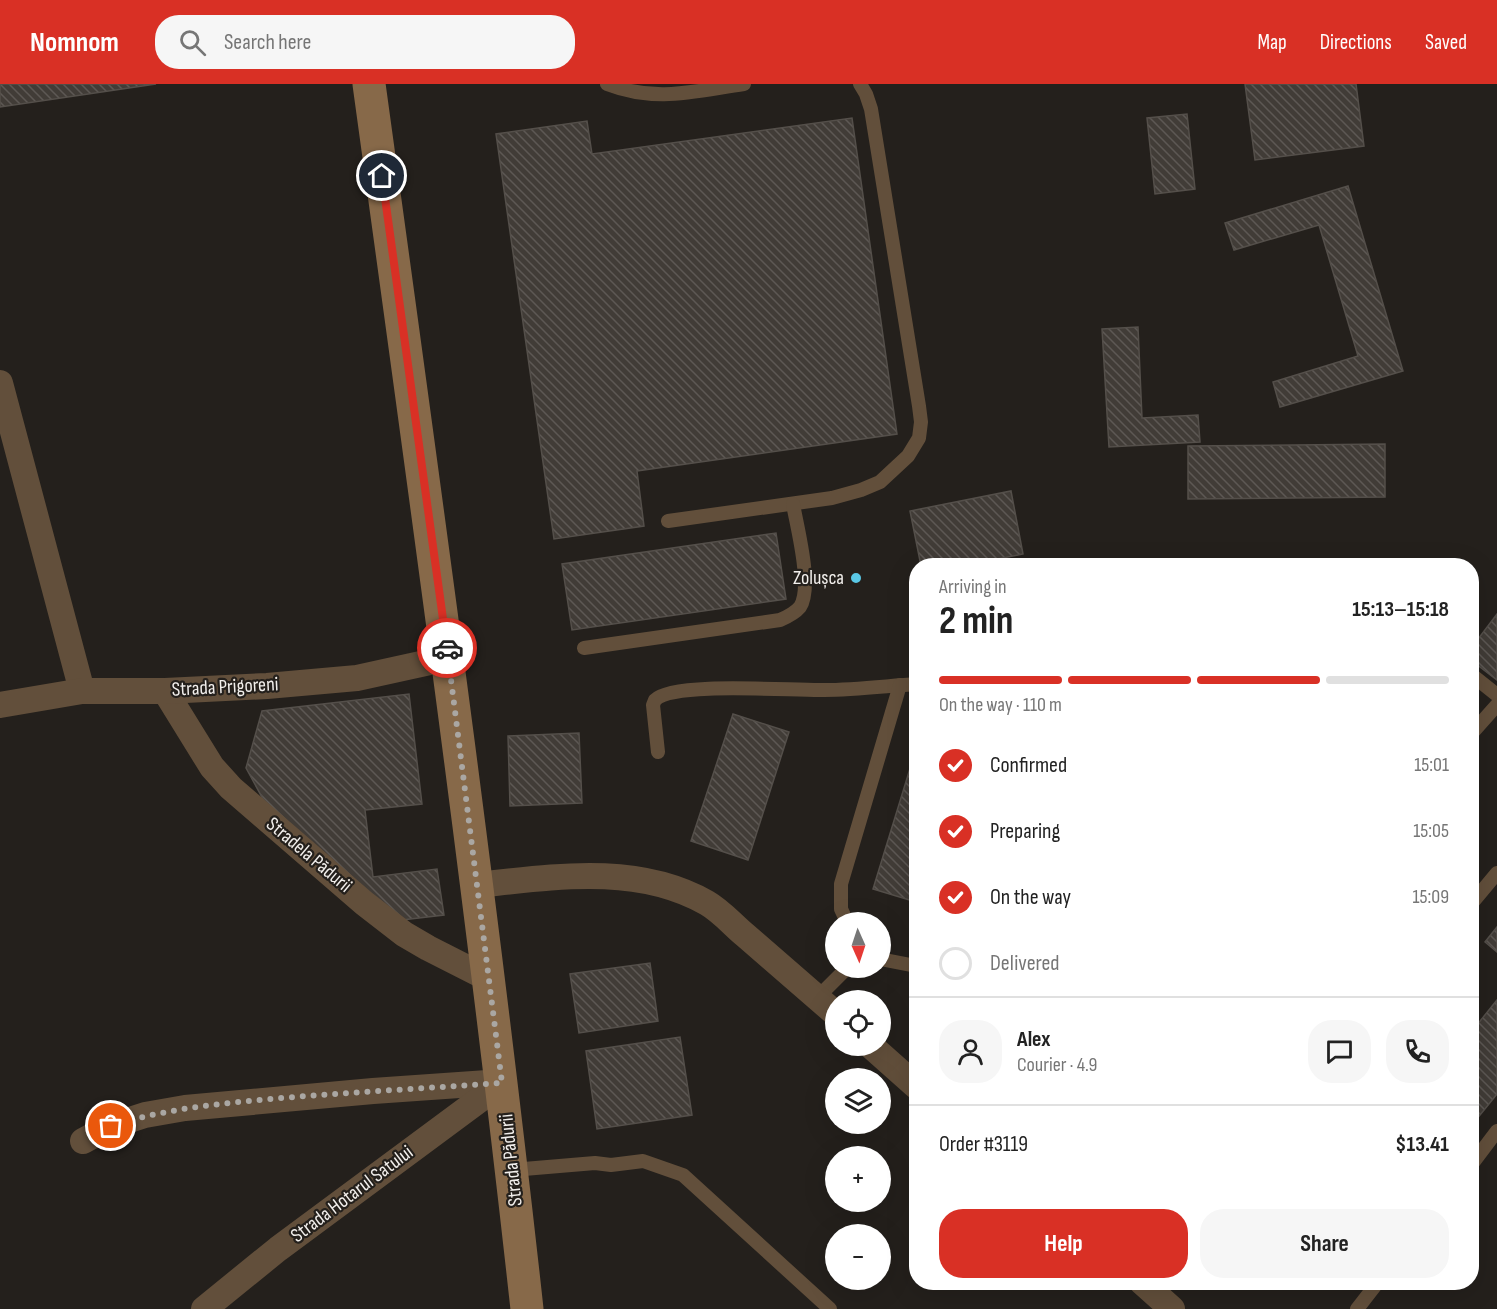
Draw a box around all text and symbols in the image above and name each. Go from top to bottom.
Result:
search box [155,15,575,69]
text: Nomnom [30,26,119,59]
icon: search [176,26,209,59]
text: Search here [224,29,311,56]
text: Map [1257,30,1287,55]
text: Directions [1320,30,1392,55]
text: Saved [1425,30,1467,55]
pin [356,150,407,201]
icon: home [365,159,398,192]
place label: Zolușca [793,566,844,590]
marker: Zolușca [849,571,863,585]
text: Arriving in [939,575,1007,599]
text: 15:13–15:18 [1352,596,1449,623]
text: 2 min [939,598,1013,645]
courier [417,618,477,678]
icon: car [431,632,464,665]
street label: Strada Prigoreni [171,672,279,702]
text: On the way · 110 m [939,693,1062,717]
icon: check [939,749,972,782]
text: Confirmed [990,752,1067,779]
text: 15:01 [1414,753,1449,777]
street label: Stradela Pădurii [261,812,357,898]
icon: check [939,815,972,848]
text: Preparing [990,818,1060,845]
text: 15:05 [1413,819,1449,843]
icon: check [939,881,972,914]
text: On the way [990,884,1071,911]
text: 15:09 [1412,885,1449,909]
north arrow [825,912,891,978]
map controls [825,912,891,1290]
text: Delivered [990,950,1059,977]
button: locate [825,990,891,1056]
button: person [939,1020,1002,1083]
button: chat [1308,1020,1371,1083]
button: phone [1386,1020,1449,1083]
text: Alex [1017,1026,1050,1053]
text: Courier · 4.9 [1017,1053,1097,1077]
button: layers [825,1068,891,1134]
pin [85,1100,136,1151]
icon: bag [94,1109,127,1142]
street label: Strada Pădurii [494,1113,528,1207]
text: Order #3119 [939,1131,1028,1158]
text: $13.41 [1395,1131,1449,1158]
street label: Strada Hotarul Satului [286,1140,418,1248]
button: + [825,1146,891,1212]
button: Help [939,1209,1188,1278]
button: Share [1200,1209,1449,1278]
button: − [825,1224,891,1290]

